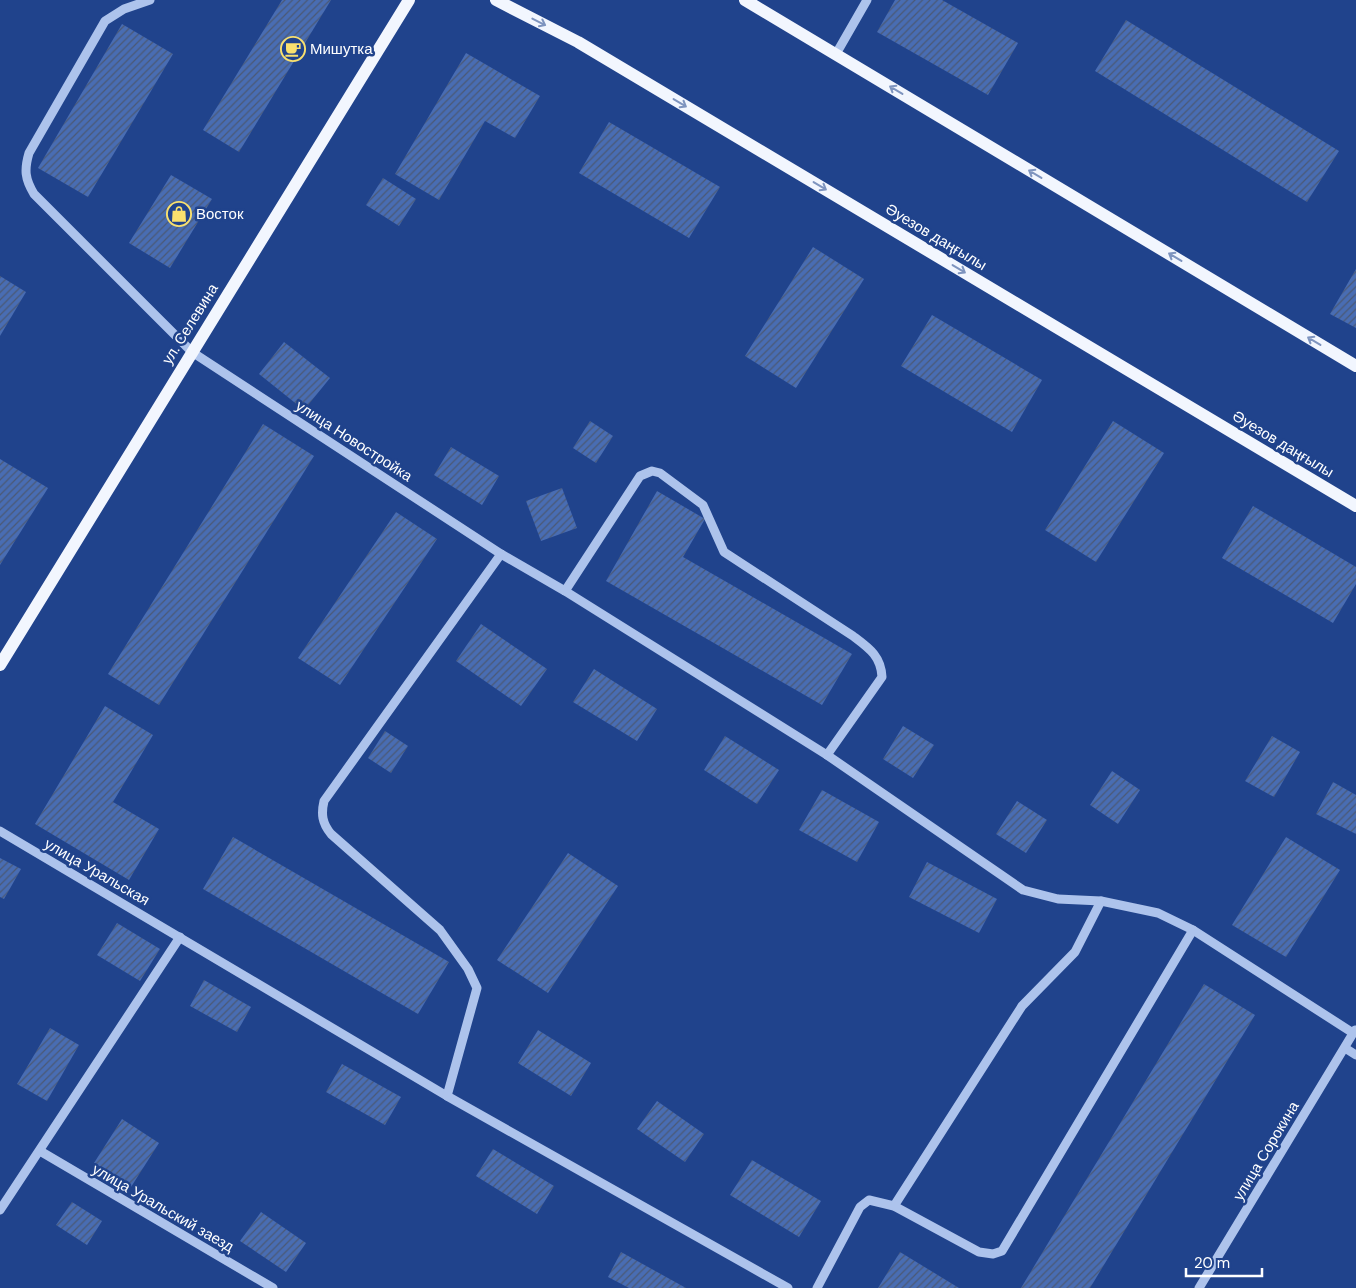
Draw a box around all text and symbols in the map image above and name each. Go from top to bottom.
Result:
one-way arrow [531,18,546,27]
cafe icon: Мишутка [280,36,306,62]
place label: Мишутка [310,39,373,59]
one-way arrow [890,85,904,95]
one-way arrow [673,98,687,108]
one-way arrow [1029,168,1043,178]
one-way arrow [812,182,826,192]
street label: Әуезов даңғылы [882,199,990,275]
shop icon: Восток [166,201,192,227]
place label: Восток [196,204,244,224]
one-way arrow [1168,252,1182,262]
one-way arrow [952,265,966,275]
street label: ул. Селевина [157,279,223,368]
one-way arrow [1308,335,1322,345]
street label: улица Новостройка [292,396,417,487]
street label: Әуезов даңғылы [1229,406,1337,482]
street label: улица Уральская [41,834,153,910]
street label: улица Сорокина [1228,1097,1304,1204]
street label: улица Уральский заезд [88,1159,238,1257]
scale bar [1186,1246,1262,1278]
text: 20 m [1194,1253,1230,1273]

